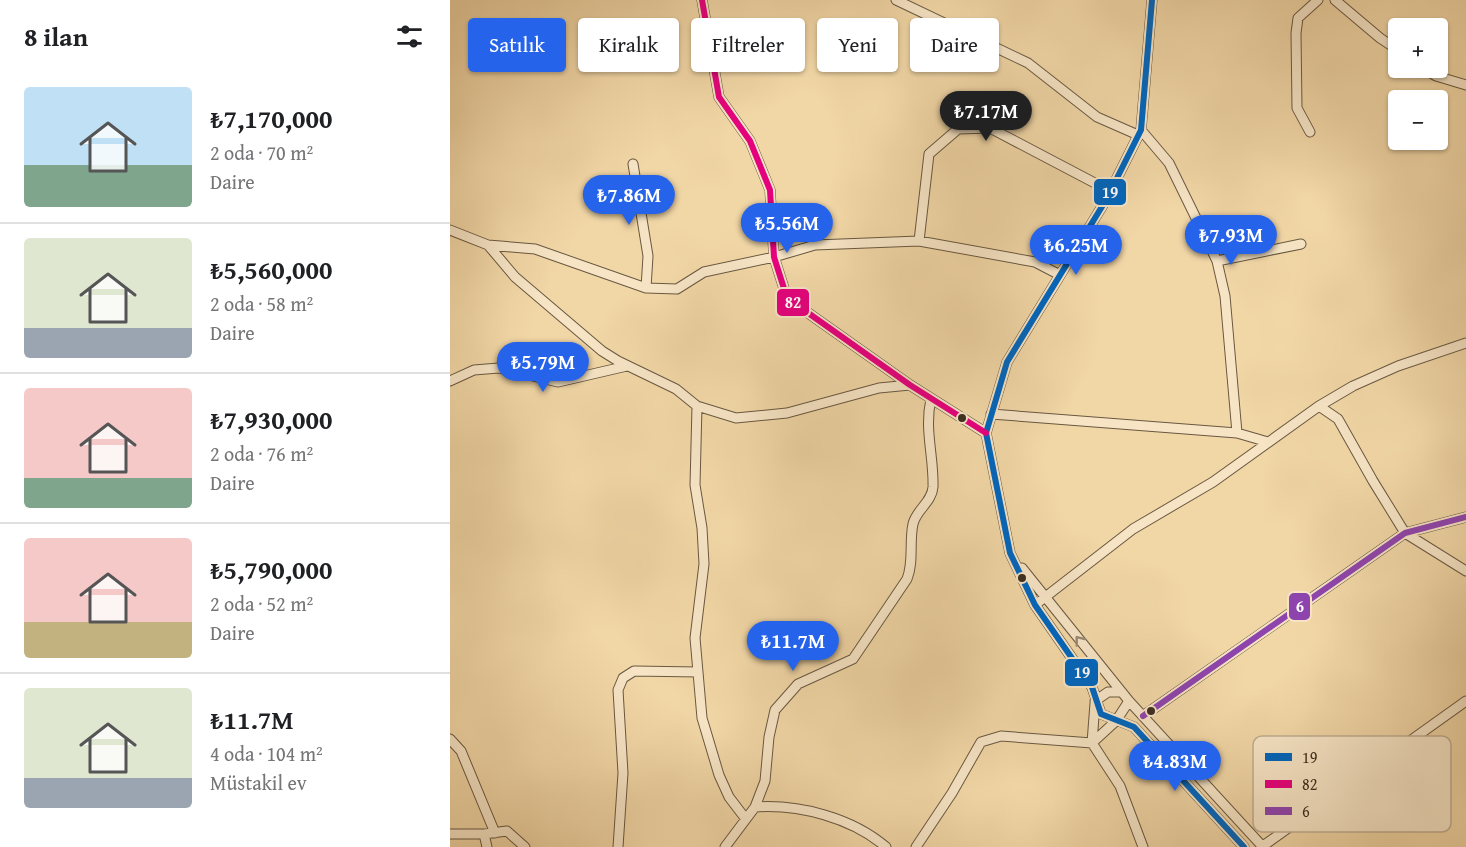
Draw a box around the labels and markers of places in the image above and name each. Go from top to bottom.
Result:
pin: ₺7.17M [937,91,1035,142]
pin: ₺7.86M [580,175,678,226]
pin: ₺5.56M [738,203,836,254]
pin: ₺7.93M [1182,215,1280,266]
pin: ₺6.25M [1027,225,1125,276]
pin: ₺5.79M [494,342,592,393]
unlabelled marker [956,412,968,424]
unlabelled marker [1016,572,1028,584]
pin: ₺11.7M [744,621,842,672]
unlabelled marker [1145,705,1157,717]
pin: ₺4.83M [1126,741,1224,792]

